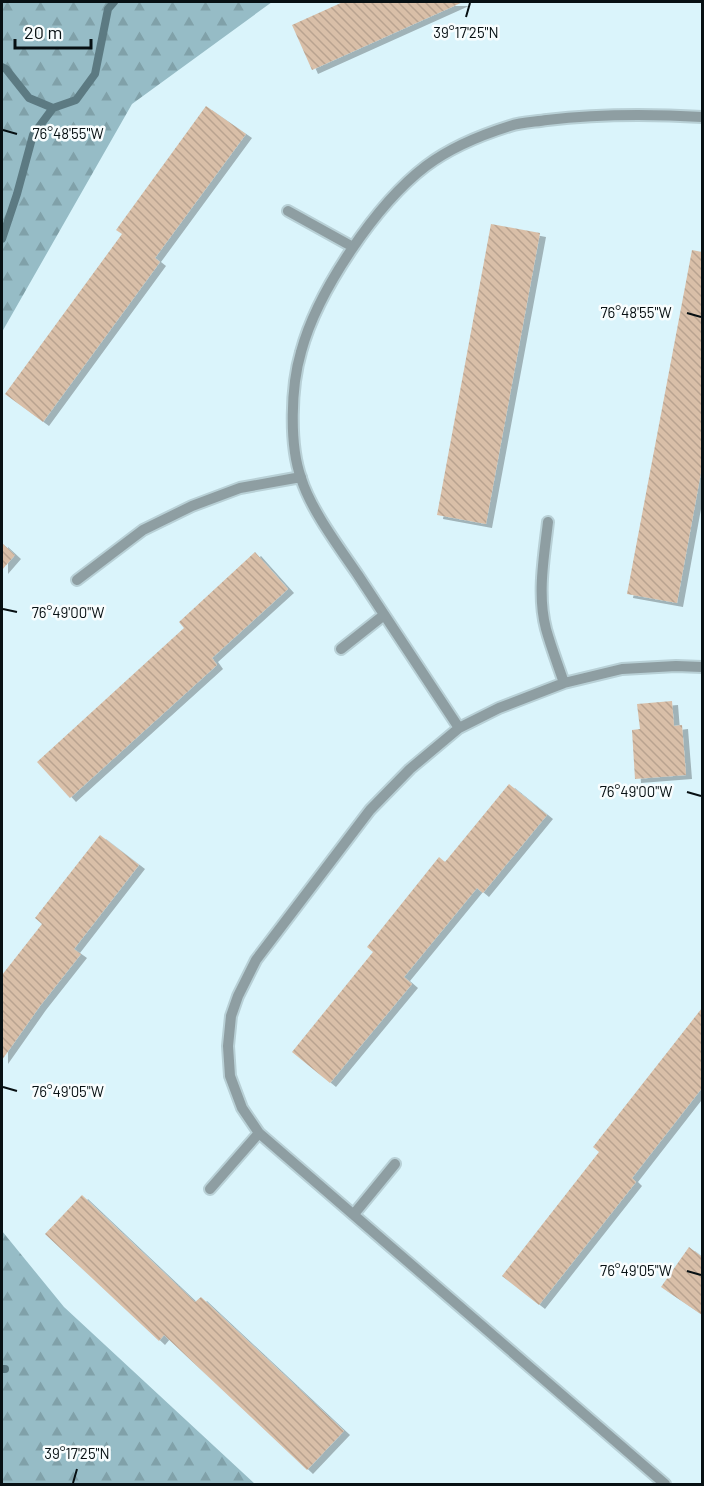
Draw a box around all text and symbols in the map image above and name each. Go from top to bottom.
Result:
scale bar [15,12,92,50]
text: 20 m [24,21,62,43]
text: 39°17'25"N [433,23,499,41]
text: 76°48'55"W [32,124,104,142]
text: 76°48'55"W [600,303,672,321]
text: 76°49'00"W [32,603,104,621]
text: 76°49'00"W [600,782,672,800]
text: 76°49'05"W [32,1082,104,1100]
text: 76°49'05"W [600,1261,672,1279]
text: 39°17'25"N [44,1444,110,1462]

